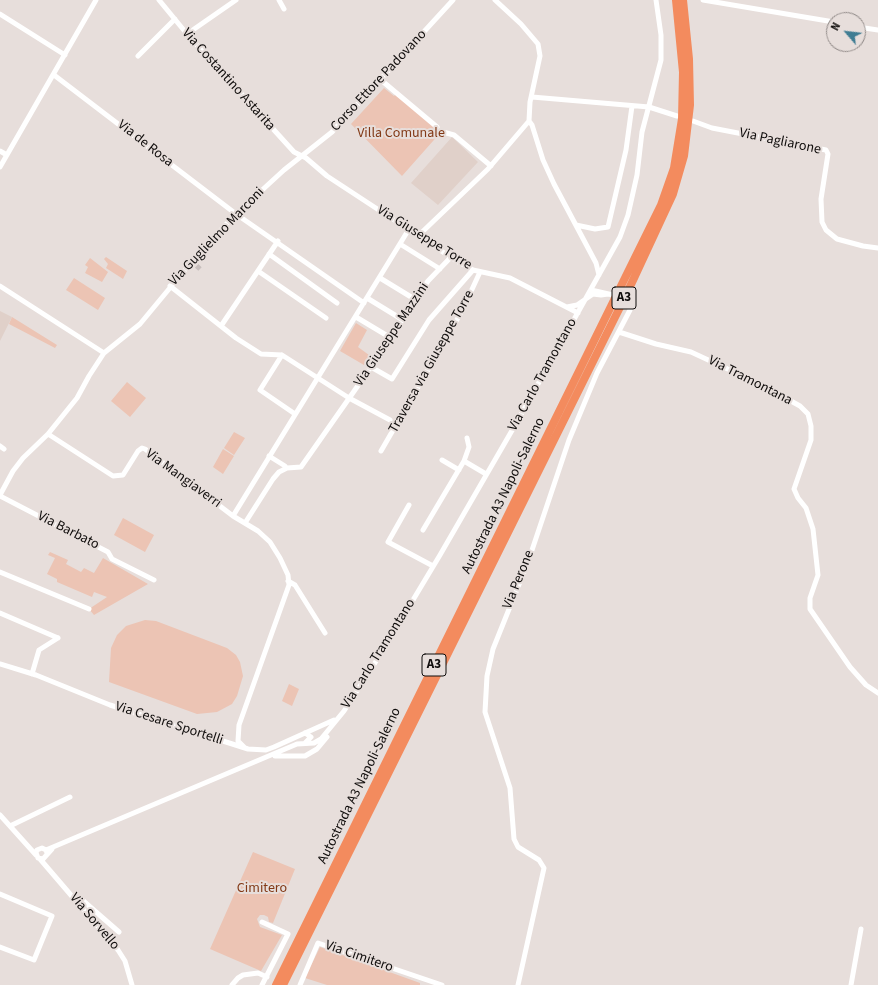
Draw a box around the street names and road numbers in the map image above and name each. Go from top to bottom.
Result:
street label: Via Costantino Astarita [178,25,278,135]
street label: Corso Ettore Padovano [328,27,430,135]
street label: Via de Rosa [114,117,176,171]
street label: Via Pagliarone [738,125,822,159]
street label: Via Guglielmo Marconi [166,184,268,290]
street label: Via Giuseppe Torre [373,202,475,274]
street label: Via Giuseppe Mazzini [351,280,433,390]
road number: A3 [612,287,636,309]
street label: Traversa via Giuseppe Torre [386,288,478,436]
street label: Via Carlo Tramontano [505,316,581,434]
street label: Via Tramontana [705,353,795,409]
street label: Autostrada A3 Napoli-Salerno [459,415,549,577]
street label: Via Mangiaverri [142,446,224,512]
street label: Via Barbato [34,508,102,554]
street label: Via Perone [500,548,538,612]
street label: Via Carlo Tramontano [338,596,420,712]
road number: A3 [422,654,446,676]
street label: Via Cesare Sportelli [113,699,225,749]
street label: Autostrada A3 Napoli-Salerno [315,705,405,867]
street label: Via Sorvello [65,890,123,954]
street label: Via Cimitero [323,938,395,976]

